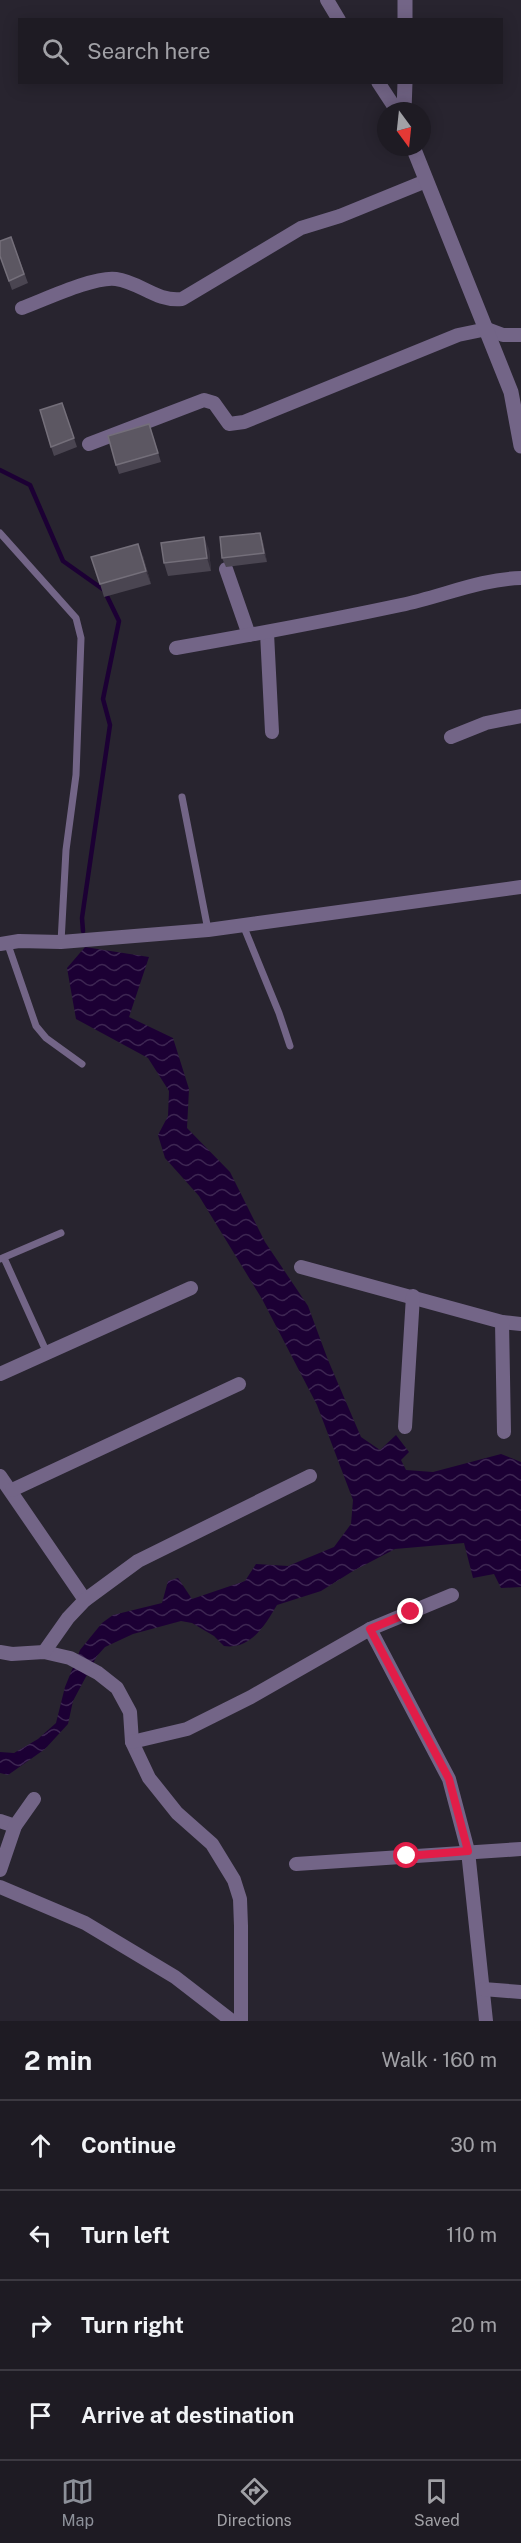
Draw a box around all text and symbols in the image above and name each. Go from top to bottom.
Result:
search box [18,18,503,84]
icon: search [39,35,72,68]
text: Search here [87,38,211,64]
north arrow [377,102,431,156]
route end [397,1598,423,1624]
route start [393,1842,419,1868]
text: 2 min [24,2045,92,2076]
text: Walk · 160 m [382,2048,497,2072]
icon: ahead [24,2129,57,2162]
text: Continue [81,2132,176,2158]
text: 30 m [450,2133,497,2157]
icon: left [24,2219,57,2252]
text: Turn left [81,2222,170,2248]
text: 110 m [446,2223,497,2247]
icon: right [24,2309,57,2342]
text: Turn right [81,2312,184,2338]
text: 20 m [451,2313,497,2337]
icon: arrive [24,2399,57,2432]
text: Arrive at destination [81,2402,294,2428]
tab: Map [61,2475,94,2530]
tab: Directions [217,2475,292,2530]
tab: Saved [414,2475,460,2530]

